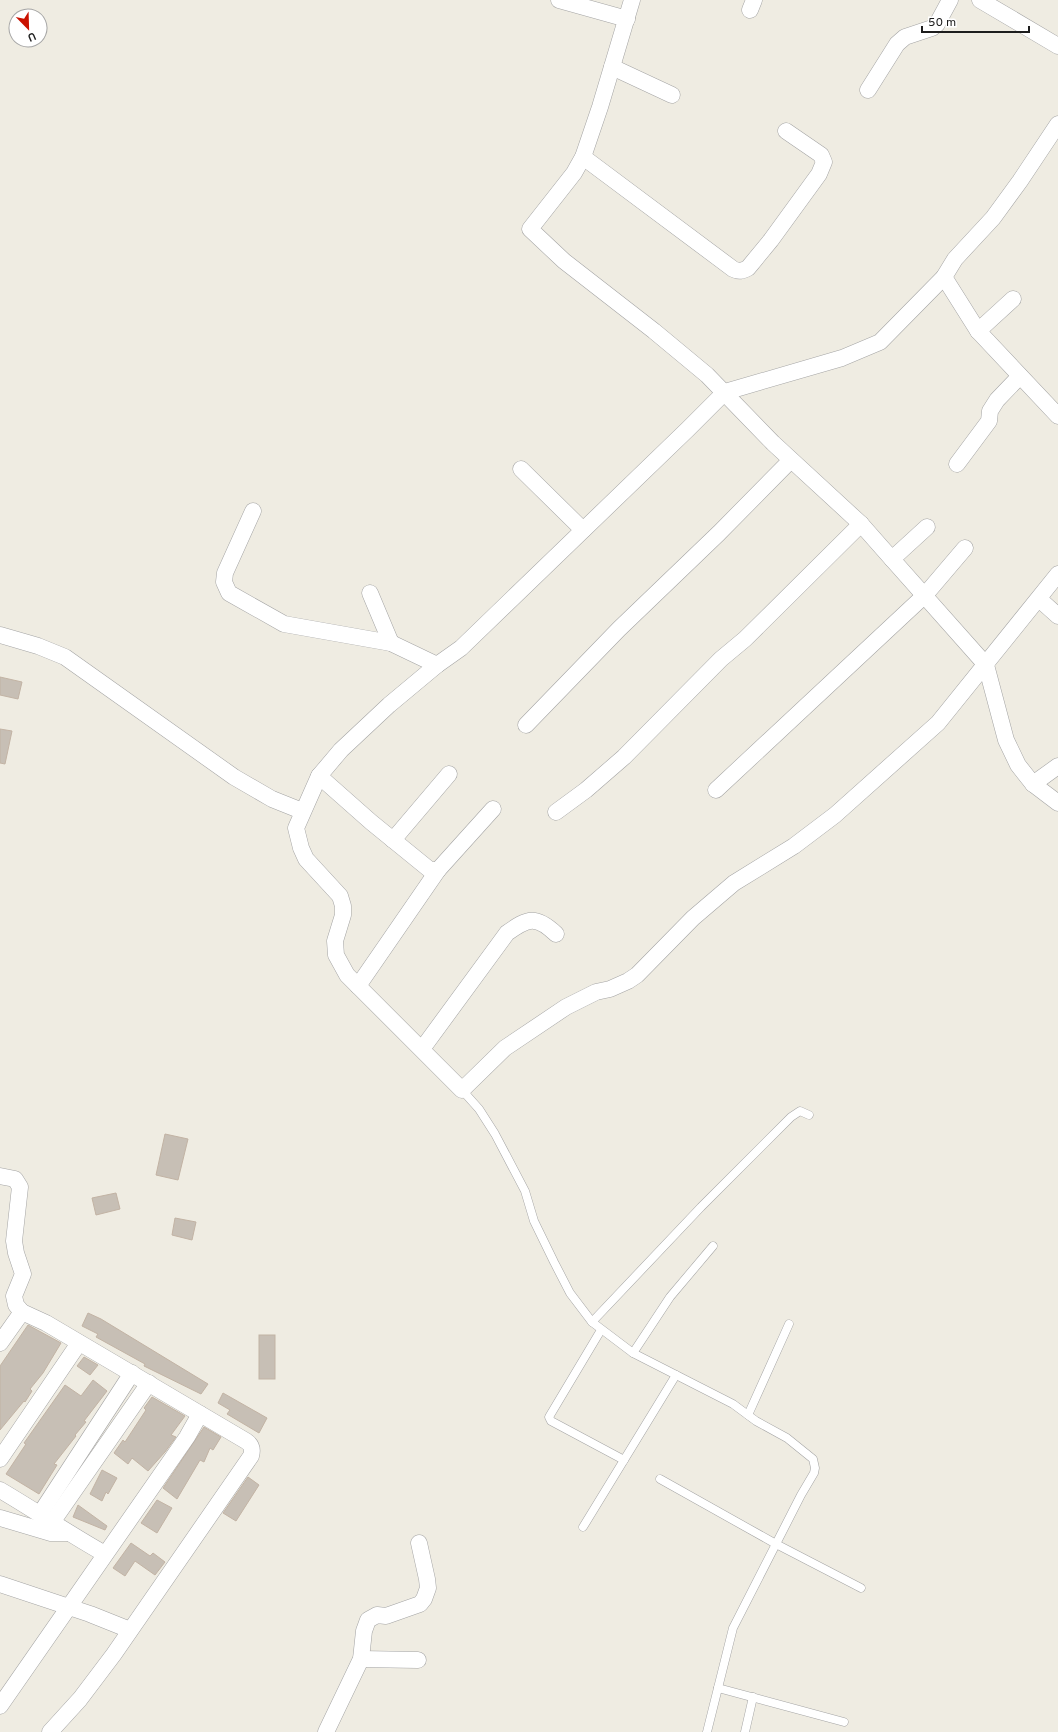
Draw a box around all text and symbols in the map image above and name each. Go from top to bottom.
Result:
north arrow [8,8,48,48]
scale bar [922,8,1029,34]
text: 50 m [928,15,956,31]
text: U [25,28,38,44]

